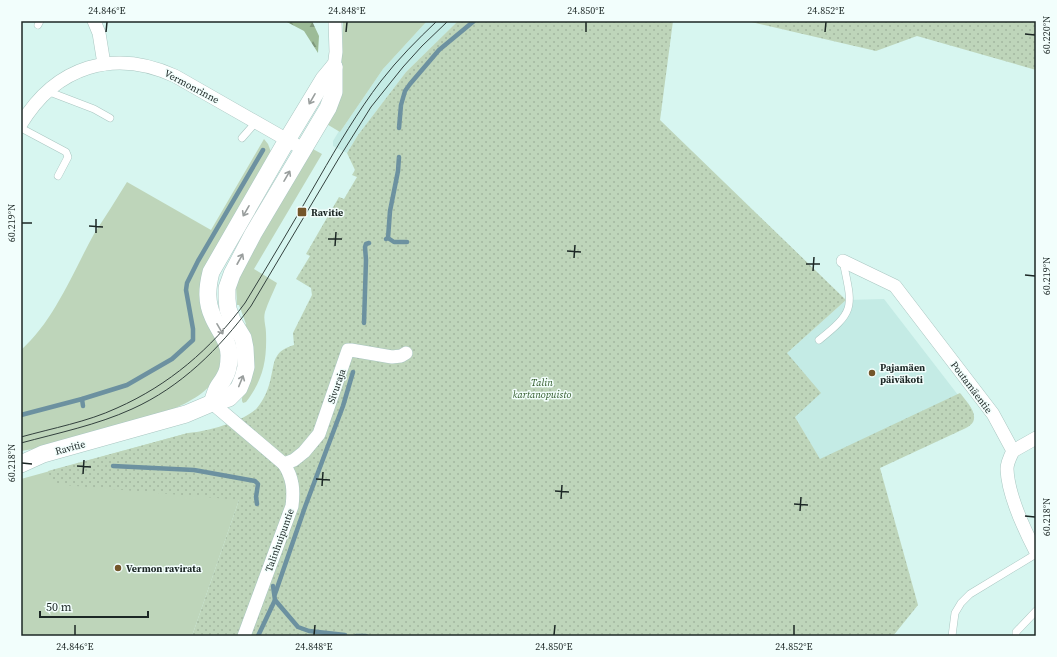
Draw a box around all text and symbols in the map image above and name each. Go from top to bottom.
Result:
text: 24.846°E [88,4,126,17]
text: 24.848°E [328,4,366,17]
text: 24.850°E [567,4,605,17]
text: 24.852°E [807,4,845,17]
text: 60.220°N [1040,16,1053,54]
street label: Vermonrinne [162,67,221,106]
one-way arrow [308,93,316,105]
one-way arrow [284,170,292,182]
text: 60.219°N [5,204,18,242]
one-way arrow [241,205,249,217]
marker: Ravitie [296,206,308,218]
place label: Ravitie [311,206,343,219]
one-way arrow [237,253,245,265]
text: 60.219°N [1040,257,1053,295]
one-way arrow [216,323,224,335]
street label: Poutamäentie [948,359,995,416]
place label: Pajamäen päiväkoti [880,361,925,386]
street label: Sivuraja [324,366,349,405]
marker: Pajamäen päiväkoti [867,368,877,378]
one-way arrow [238,376,246,388]
park label: Talin kartanopuisto [513,376,571,401]
street label: Ravitie [54,437,87,458]
text: 60.218°N [5,444,18,482]
text: 60.218°N [1040,498,1053,536]
street label: Talinhuipuntie [262,507,297,574]
place label: Vermon ravirata [126,562,202,575]
marker: Vermon ravirata [113,563,123,573]
scale bar [40,593,148,619]
text: 50 m [46,599,72,615]
text: 24.846°E [56,640,94,653]
text: 24.848°E [295,640,333,653]
text: 24.850°E [535,640,573,653]
text: 24.852°E [775,640,813,653]

